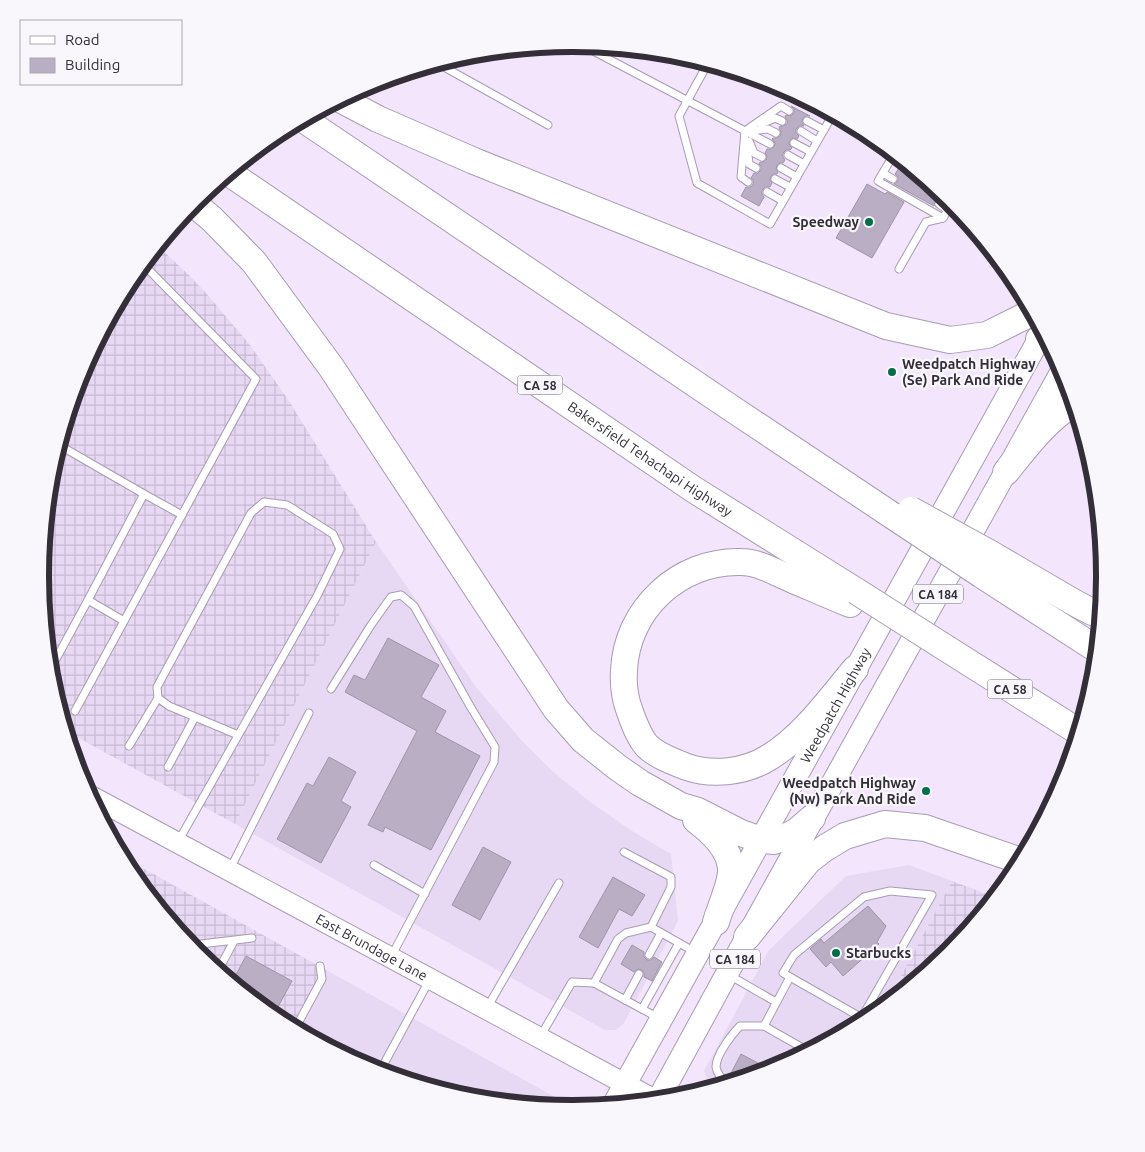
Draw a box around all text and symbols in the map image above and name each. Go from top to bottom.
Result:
legend [20,20,182,85]
text: Road [65,31,100,48]
text: Building [65,56,120,73]
place label: Speedway [792,214,860,230]
marker: Speedway [863,216,875,228]
place label: Weedpatch Highway (Se) Park And Ride [902,356,1036,388]
marker: Weedpatch Highway (Se) Park And Ride [886,366,898,378]
road number: CA 58 [518,376,562,394]
street label: Bakersfield Tehachapi Highway [565,398,735,520]
road number: CA 184 [913,584,963,604]
street label: Weedpatch Highway [797,645,874,766]
road number: CA 58 [988,680,1032,699]
place label: Weedpatch Highway (Nw) Park And Ride [782,775,917,807]
marker: Weedpatch Highway (Nw) Park And Ride [920,785,932,797]
street label: East Brundage Lane [313,911,430,984]
place label: Starbucks [846,945,911,961]
marker: Starbucks [830,947,842,959]
road number: CA 184 [710,950,760,969]

